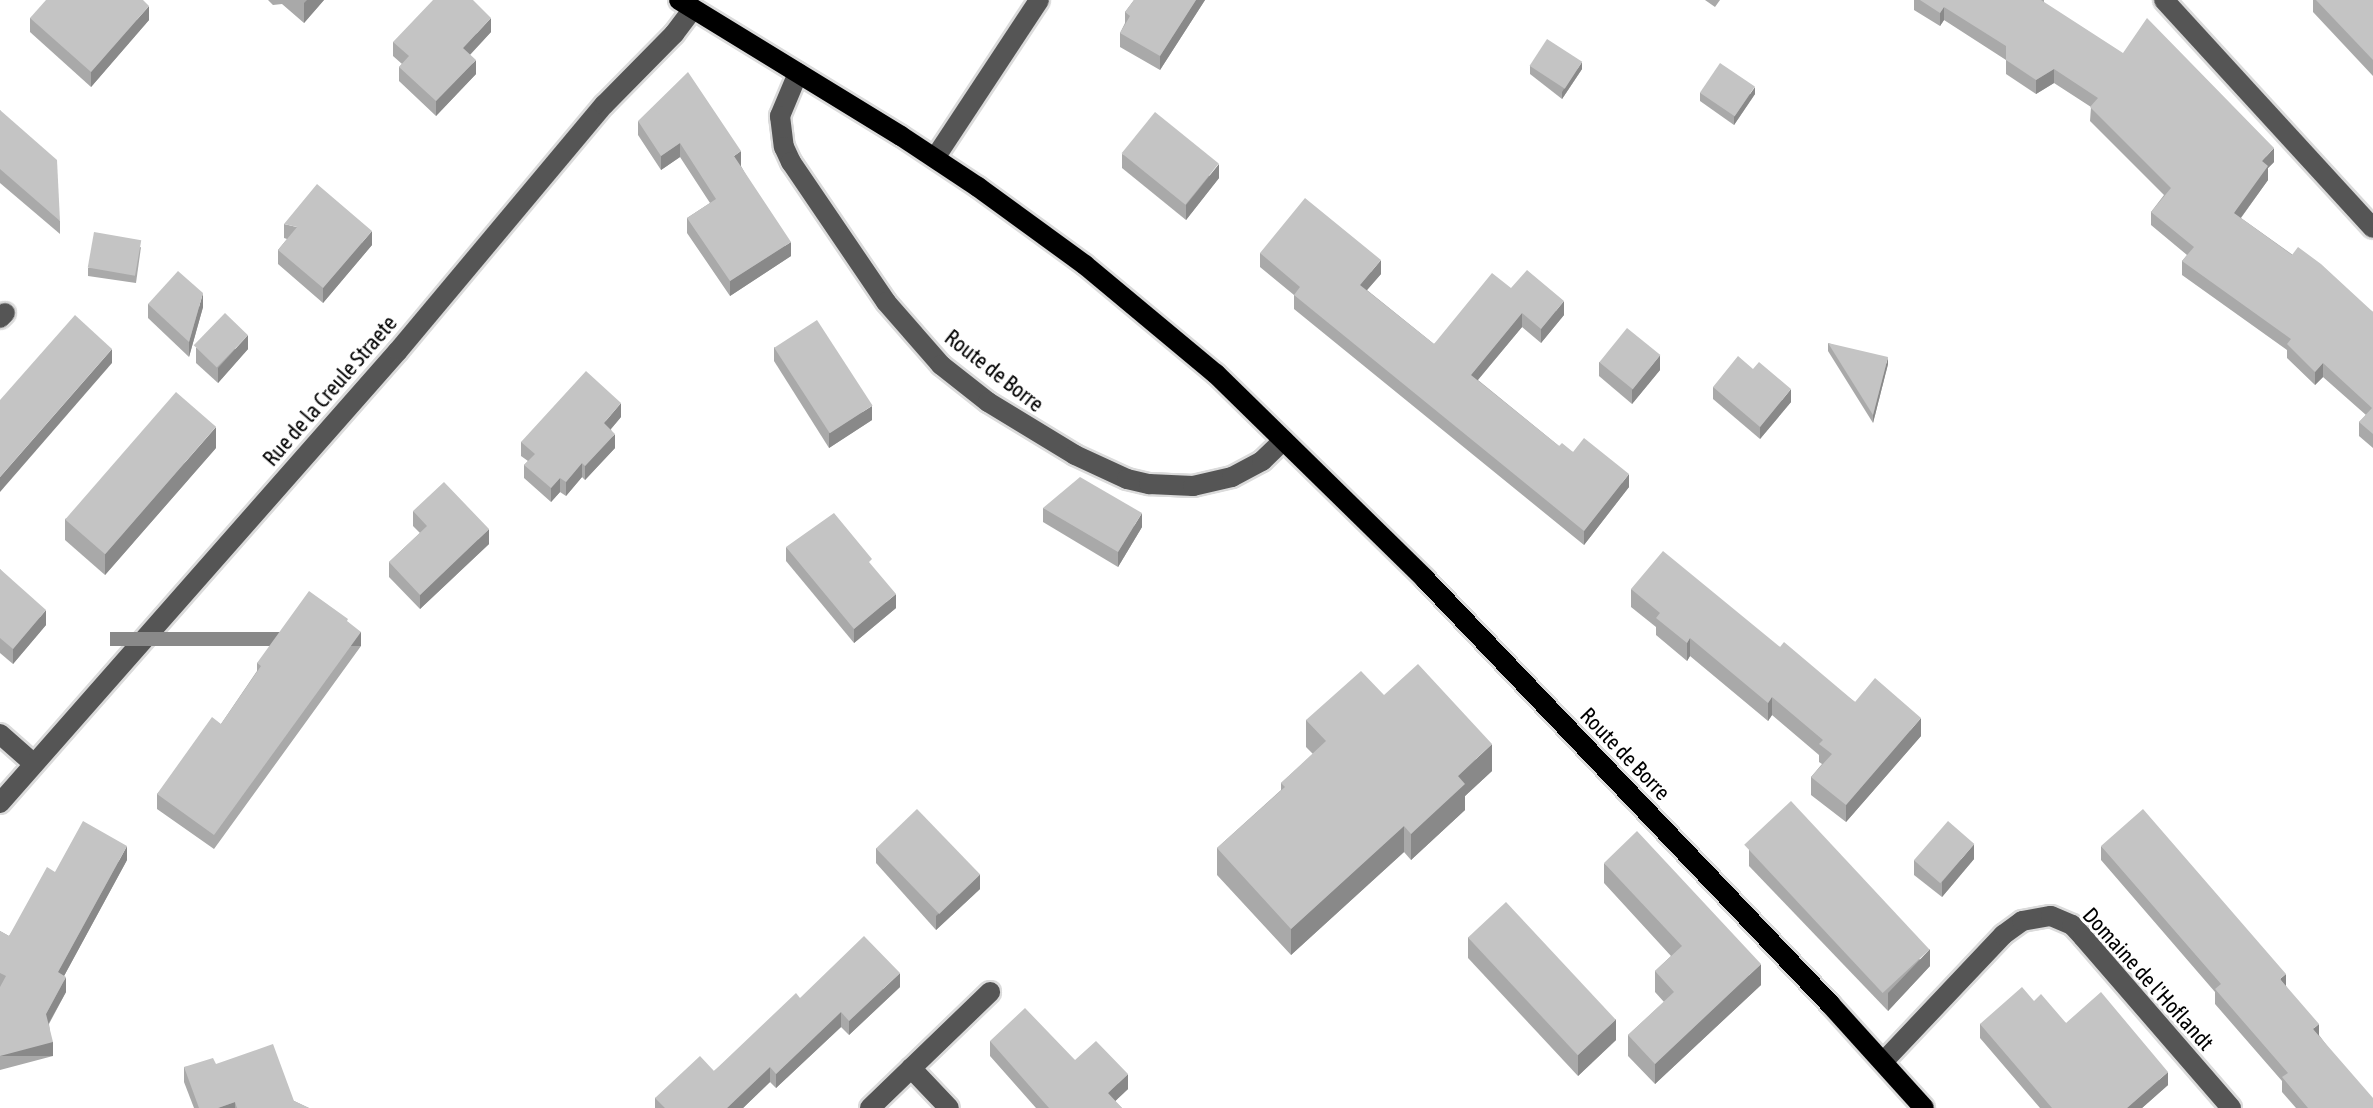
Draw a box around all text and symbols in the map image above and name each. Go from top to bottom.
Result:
street label: Rue de la Creule Straete [257,310,403,472]
street label: Route de Borre [939,324,1049,418]
street label: Route de Borre [1574,702,1676,806]
street label: Domaine de l'Hoflandt [2077,902,2219,1056]

